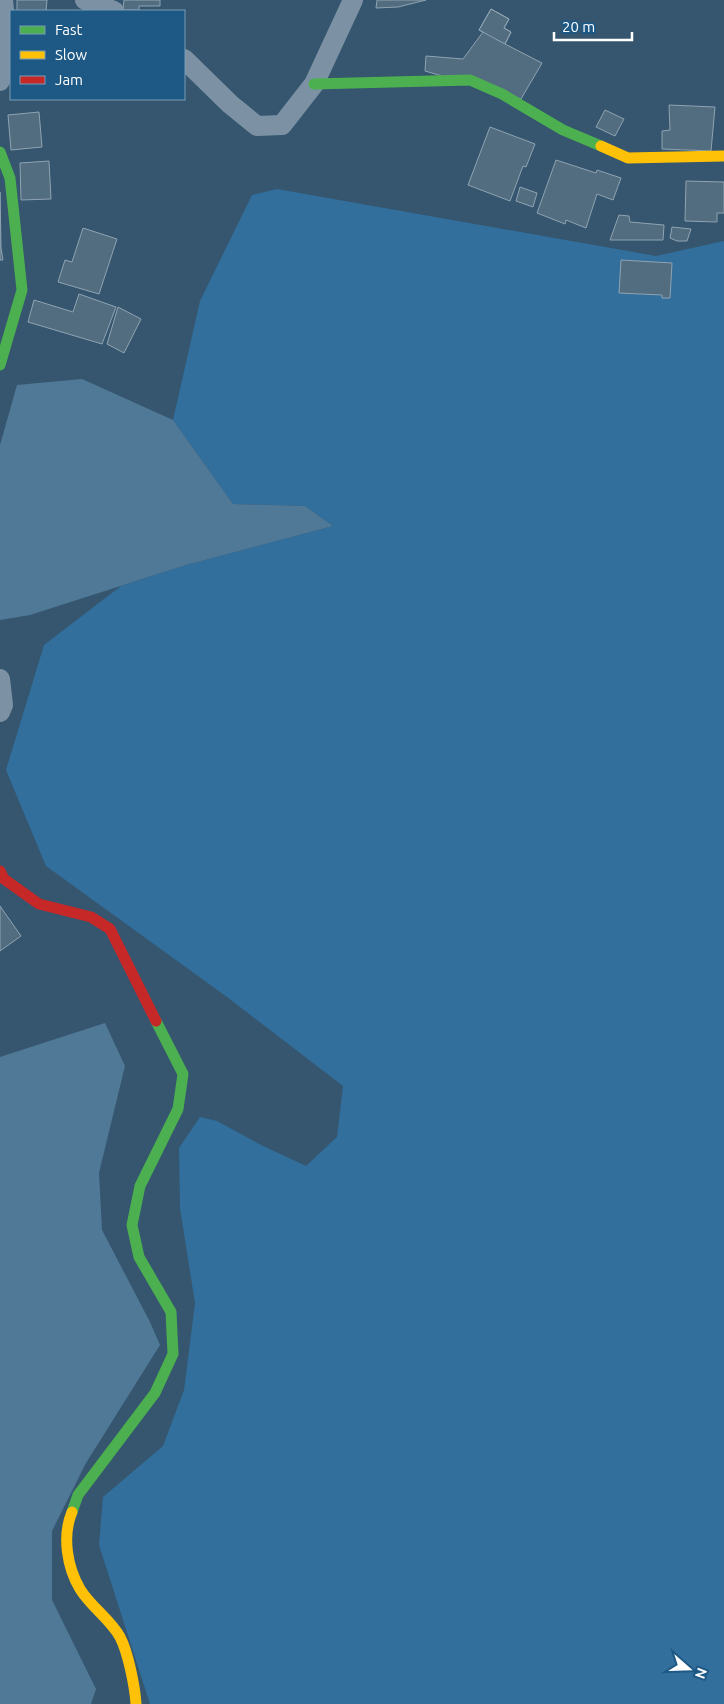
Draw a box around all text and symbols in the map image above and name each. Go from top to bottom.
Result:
legend [10,10,185,100]
scale bar [554,10,632,42]
text: 20 m [562,18,595,35]
text: Fast [55,21,83,38]
text: Slow [55,46,88,63]
text: Jam [55,71,83,88]
north arrow [664,1644,714,1694]
text: N [692,1666,711,1681]

